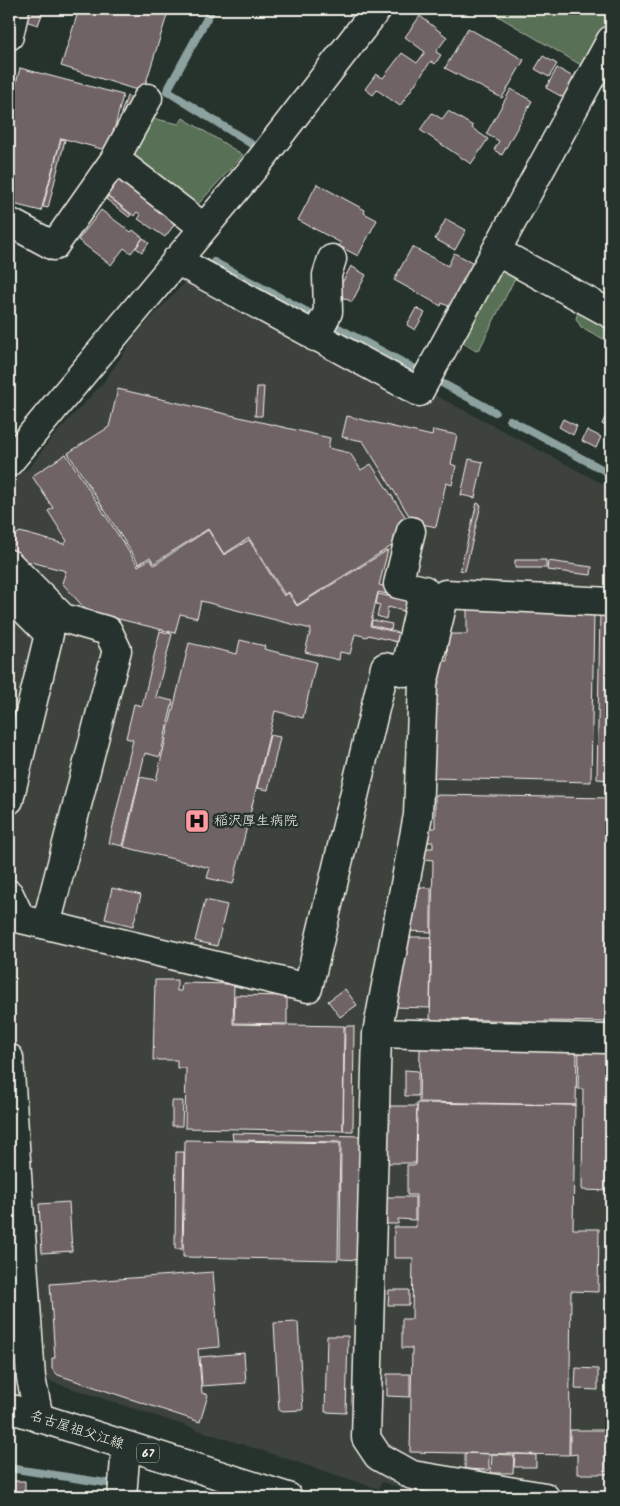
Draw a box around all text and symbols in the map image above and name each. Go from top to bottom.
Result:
hospital icon: 稲沢厚生病院 [184,808,210,834]
place label: 稲沢厚生病院 [214,810,298,832]
street label: 名古屋祖父江線 [27,1404,127,1456]
road number: 67 [137,1444,159,1462]

